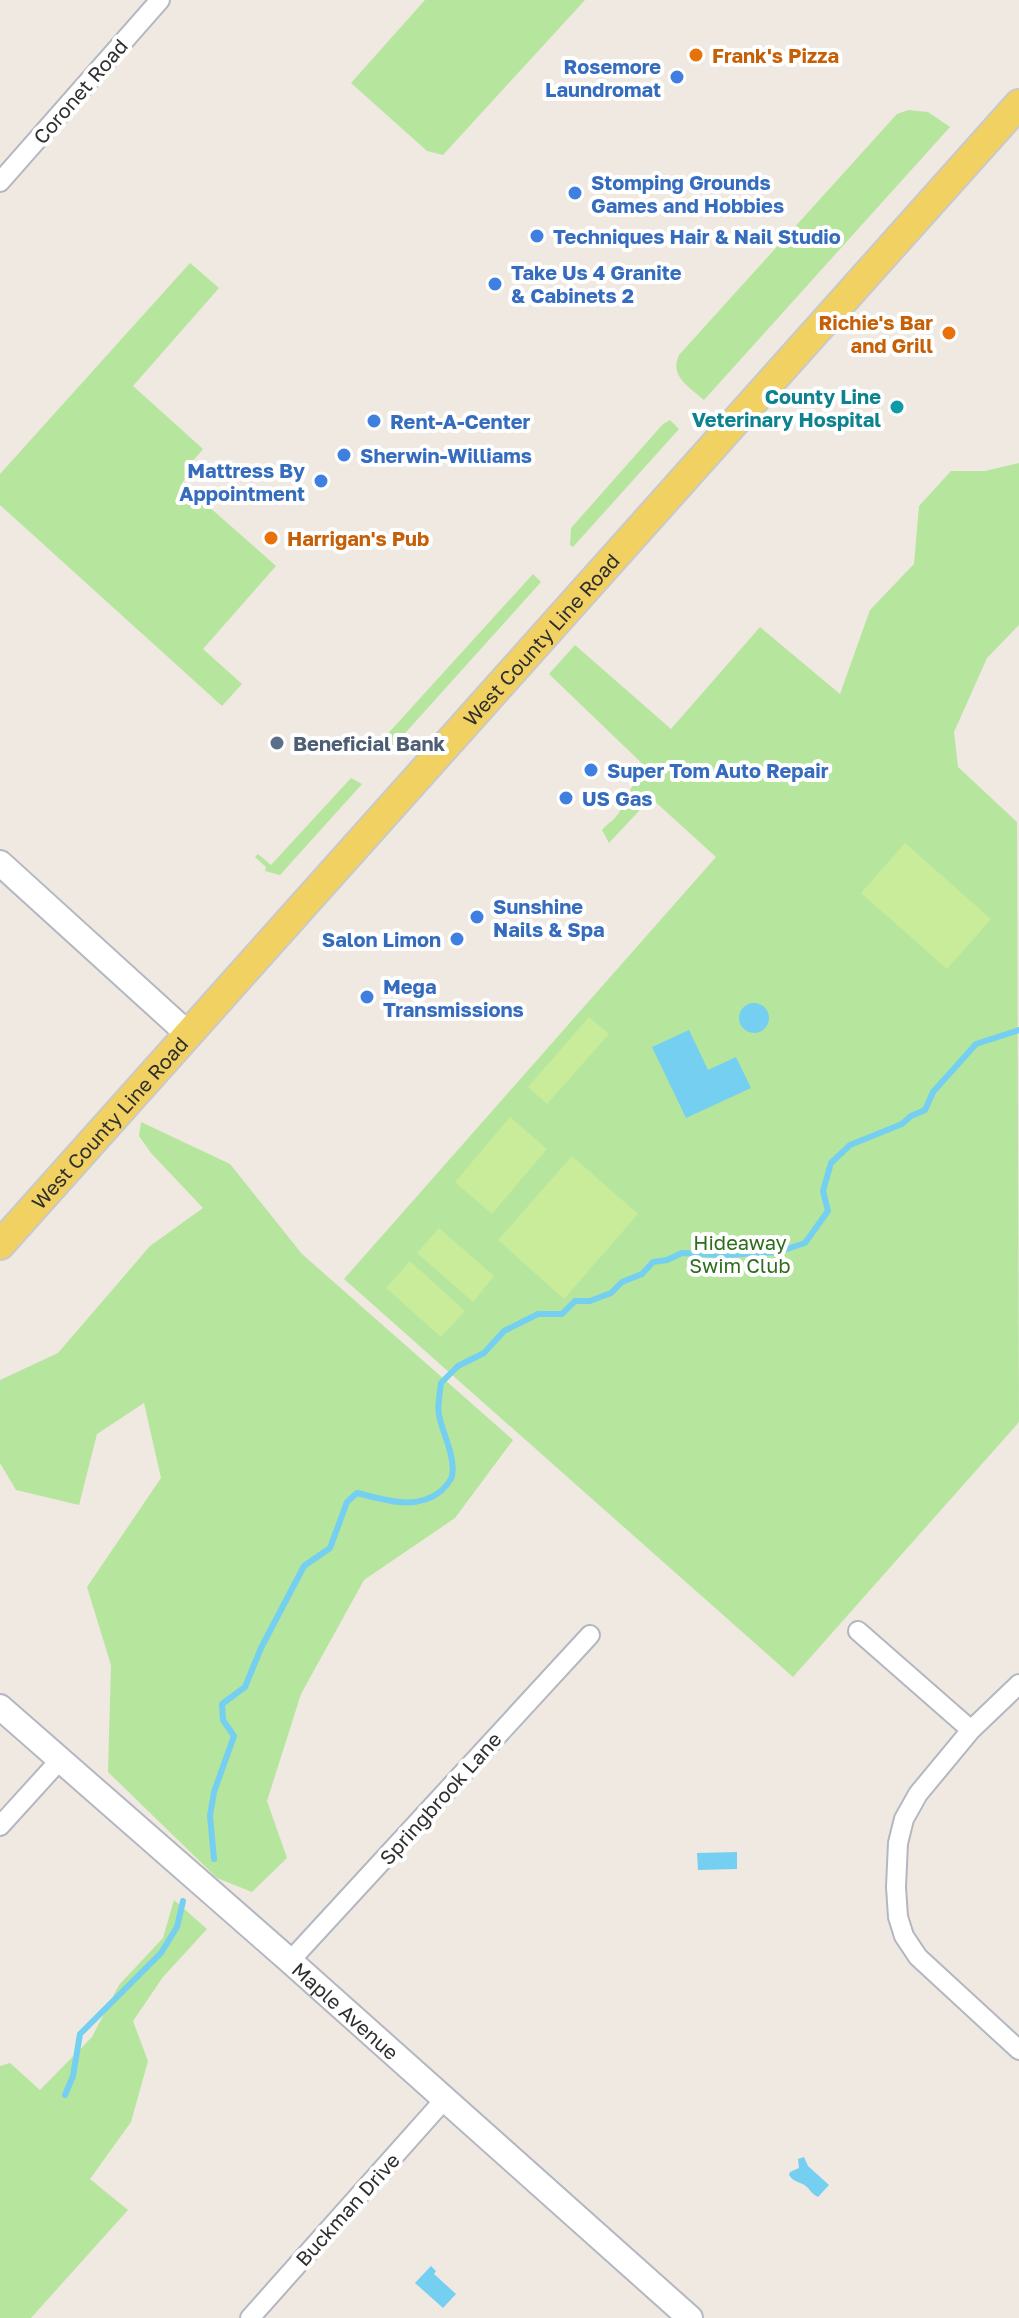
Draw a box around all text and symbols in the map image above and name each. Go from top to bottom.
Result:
street label: Coronet Road [28,34,132,148]
place label: Frank's Pizza [712,43,839,67]
marker: Frank's Pizza [687,46,705,64]
place label: Rosemore Laundromat [545,54,661,101]
marker: Rosemore Laundromat [668,68,686,86]
place label: Stomping Grounds Games and Hobbies [591,170,784,217]
marker: Stomping Grounds Games and Hobbies [566,184,584,202]
place label: Techniques Hair & Nail Studio [553,224,841,248]
marker: Techniques Hair & Nail Studio [528,227,546,245]
place label: Take Us 4 Granite & Cabinets 2 [511,260,682,307]
marker: Take Us 4 Granite & Cabinets 2 [486,275,504,293]
place label: Richie's Bar and Grill [818,310,933,357]
marker: Richie's Bar and Grill [940,324,958,342]
place label: County Line Veterinary Hospital [692,384,881,431]
marker: County Line Veterinary Hospital [888,398,906,416]
place label: Rent-A-Center [390,409,530,433]
marker: Rent-A-Center [365,412,383,430]
place label: Sherwin-Williams [360,443,532,467]
marker: Sherwin-Williams [335,446,353,464]
place label: Mattress By Appointment [179,458,305,505]
marker: Mattress By Appointment [312,472,330,490]
place label: Harrigan's Pub [287,526,429,550]
marker: Harrigan's Pub [262,529,280,547]
street label: West County Line Road [458,548,624,730]
place label: Beneficial Bank [293,731,446,755]
marker: Beneficial Bank [268,734,286,752]
place label: Super Tom Auto Repair [607,758,829,782]
marker: Super Tom Auto Repair [582,761,600,779]
place label: US Gas [582,786,653,810]
marker: US Gas [557,789,575,807]
place label: Sunshine Nails & Spa [493,894,605,941]
marker: Sunshine Nails & Spa [468,908,486,926]
place label: Salon Limon [322,927,441,951]
marker: Salon Limon [448,930,466,948]
place label: Mega Transmissions [383,974,524,1021]
marker: Mega Transmissions [358,988,376,1006]
street label: West County Line Road [26,1032,192,1214]
park label: Hideaway Swim Club [689,1230,791,1277]
street label: Springbrook Lane [374,1727,506,1869]
street label: Maple Avenue [287,1957,404,2064]
street label: Buckman Drive [290,2148,404,2270]

